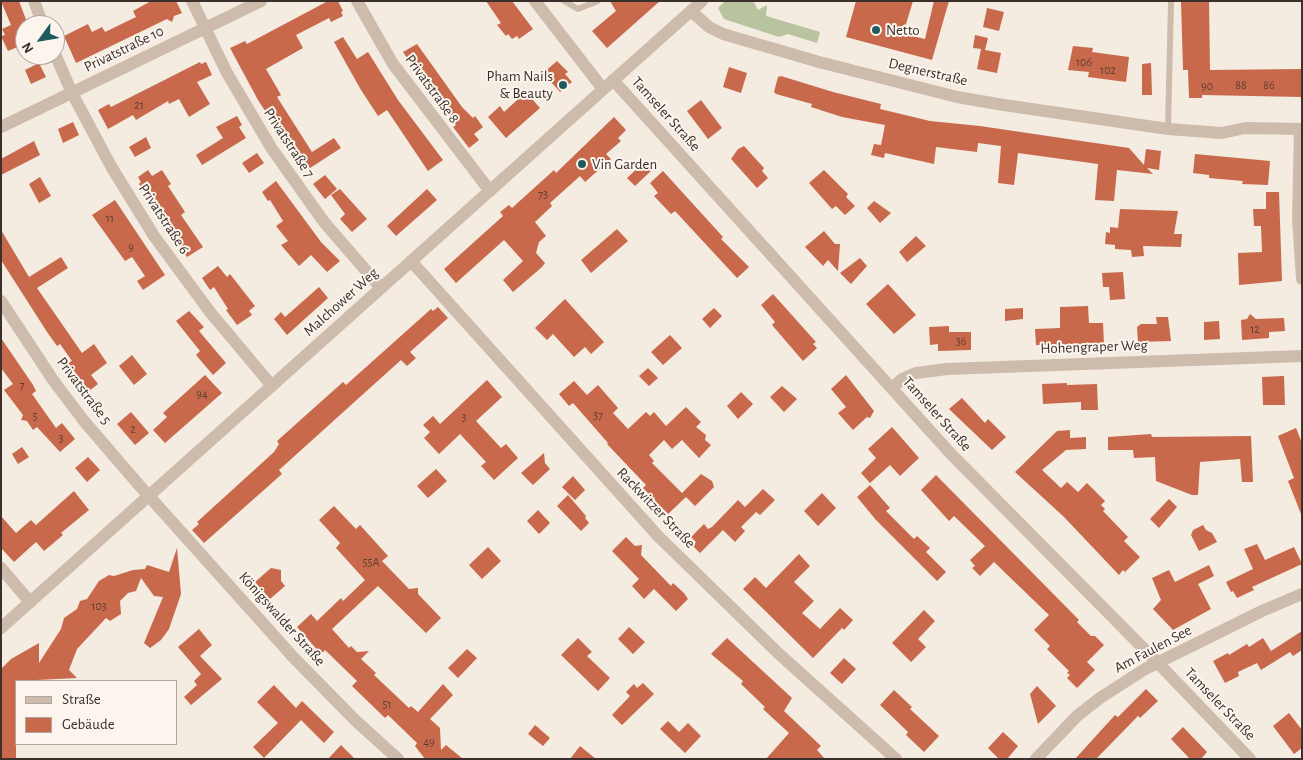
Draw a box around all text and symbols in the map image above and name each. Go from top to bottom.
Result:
north arrow [15,15,65,65]
place label: Netto [886,21,920,39]
street label: Privatstraße 10 [81,22,167,76]
marker: Netto [870,24,882,36]
text: N [20,40,37,55]
street label: Privatstraße 8 [401,51,463,127]
street label: Degnerstraße [887,54,969,90]
house number: 106 [1076,55,1092,69]
house number: 102 [1100,63,1116,77]
place label: Pham Nails & Beauty [486,67,553,102]
street label: Tamseler Straße [628,73,704,155]
house number: 88 [1235,78,1247,92]
house number: 86 [1263,78,1275,92]
marker: Pham Nails & Beauty [557,79,569,91]
house number: 90 [1201,79,1213,93]
house number: 21 [134,98,144,112]
street label: Privatstraße 7 [260,105,318,181]
place label: Vin Garden [592,155,657,173]
marker: Vin Garden [576,158,588,170]
street label: Privatstraße 6 [135,180,193,258]
house number: 73 [538,187,548,201]
house number: 11 [106,211,114,225]
house number: 9 [128,240,134,254]
street label: Malchower Weg [300,264,382,340]
house number: 12 [1250,322,1260,336]
house number: 36 [956,334,966,348]
street label: Hohengraper Weg [1040,336,1148,358]
street label: Privatstraße 5 [53,354,115,428]
street label: Tamseler Straße [899,373,975,455]
house number: 7 [19,378,25,392]
house number: 94 [196,387,208,401]
house number: 37 [593,408,603,422]
house number: 5 [32,409,38,423]
house number: 3 [462,410,466,424]
house number: 2 [130,422,136,436]
house number: 3 [59,431,63,445]
street label: Rackwitzer Straße [613,464,699,552]
house number: 55A [363,555,379,569]
street label: Königswalder Straße [235,568,329,670]
house number: 103 [91,599,107,613]
street label: Am Faulen See [1111,621,1195,677]
street label: Tamseler Straße [1181,664,1259,744]
legend [15,680,178,745]
text: Straße [62,692,101,707]
house number: 51 [382,697,392,711]
text: Gebäude [62,717,115,732]
house number: 49 [423,735,435,749]

